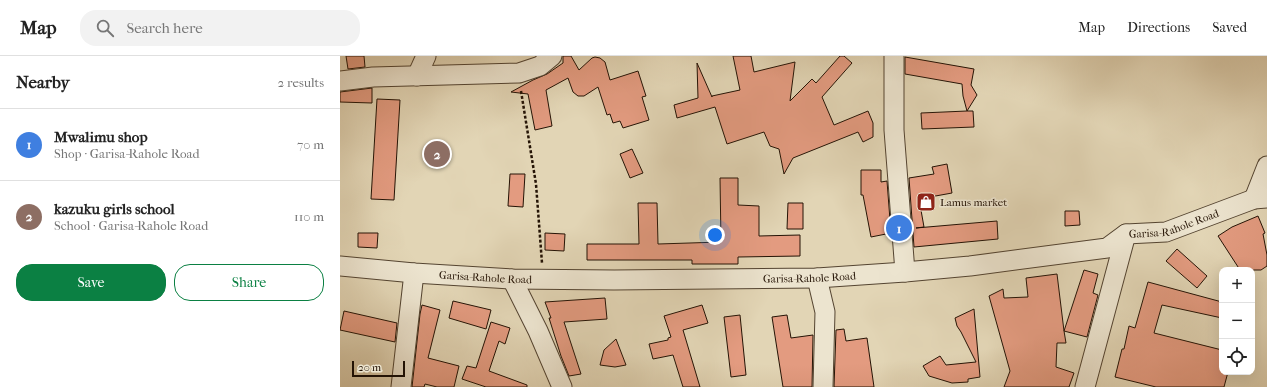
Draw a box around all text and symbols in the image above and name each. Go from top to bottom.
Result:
search box [80,10,360,46]
text: Map [20,17,56,39]
icon: search [94,17,116,39]
text: Search here [126,19,203,37]
text: Map [1078,19,1105,36]
text: Directions [1127,19,1190,36]
text: Saved [1212,19,1247,36]
text: Nearby [16,72,70,92]
text: 2 results [278,75,324,90]
text: Mwalimu shop [54,128,148,146]
text: 1 [27,137,31,152]
text: 70 m [297,137,324,152]
pin: 2 [424,139,450,169]
text: Shop · Garisa-Rahole Road [54,146,200,161]
shop icon: Lamus market [915,191,937,213]
place label: Lamus market [940,196,1007,209]
text: kazuku girls school [54,200,175,218]
street label: Garisa-Rahole Road [1128,206,1221,240]
text: 2 [26,209,32,224]
text: 110 m [294,209,324,224]
pin: 1 [886,213,912,243]
text: School · Garisa-Rahole Road [54,218,208,233]
your location [705,225,725,245]
button: Save [16,264,166,301]
button: Share [174,264,324,301]
map controls [1219,267,1255,375]
button: + [1219,267,1255,303]
street label: Garisa-Rahole Road [439,268,533,286]
street label: Garisa-Rahole Road [763,269,857,285]
button: − [1219,303,1255,339]
button: locate [1219,339,1255,375]
scale bar [352,359,405,378]
text: 20 m [358,361,381,374]

